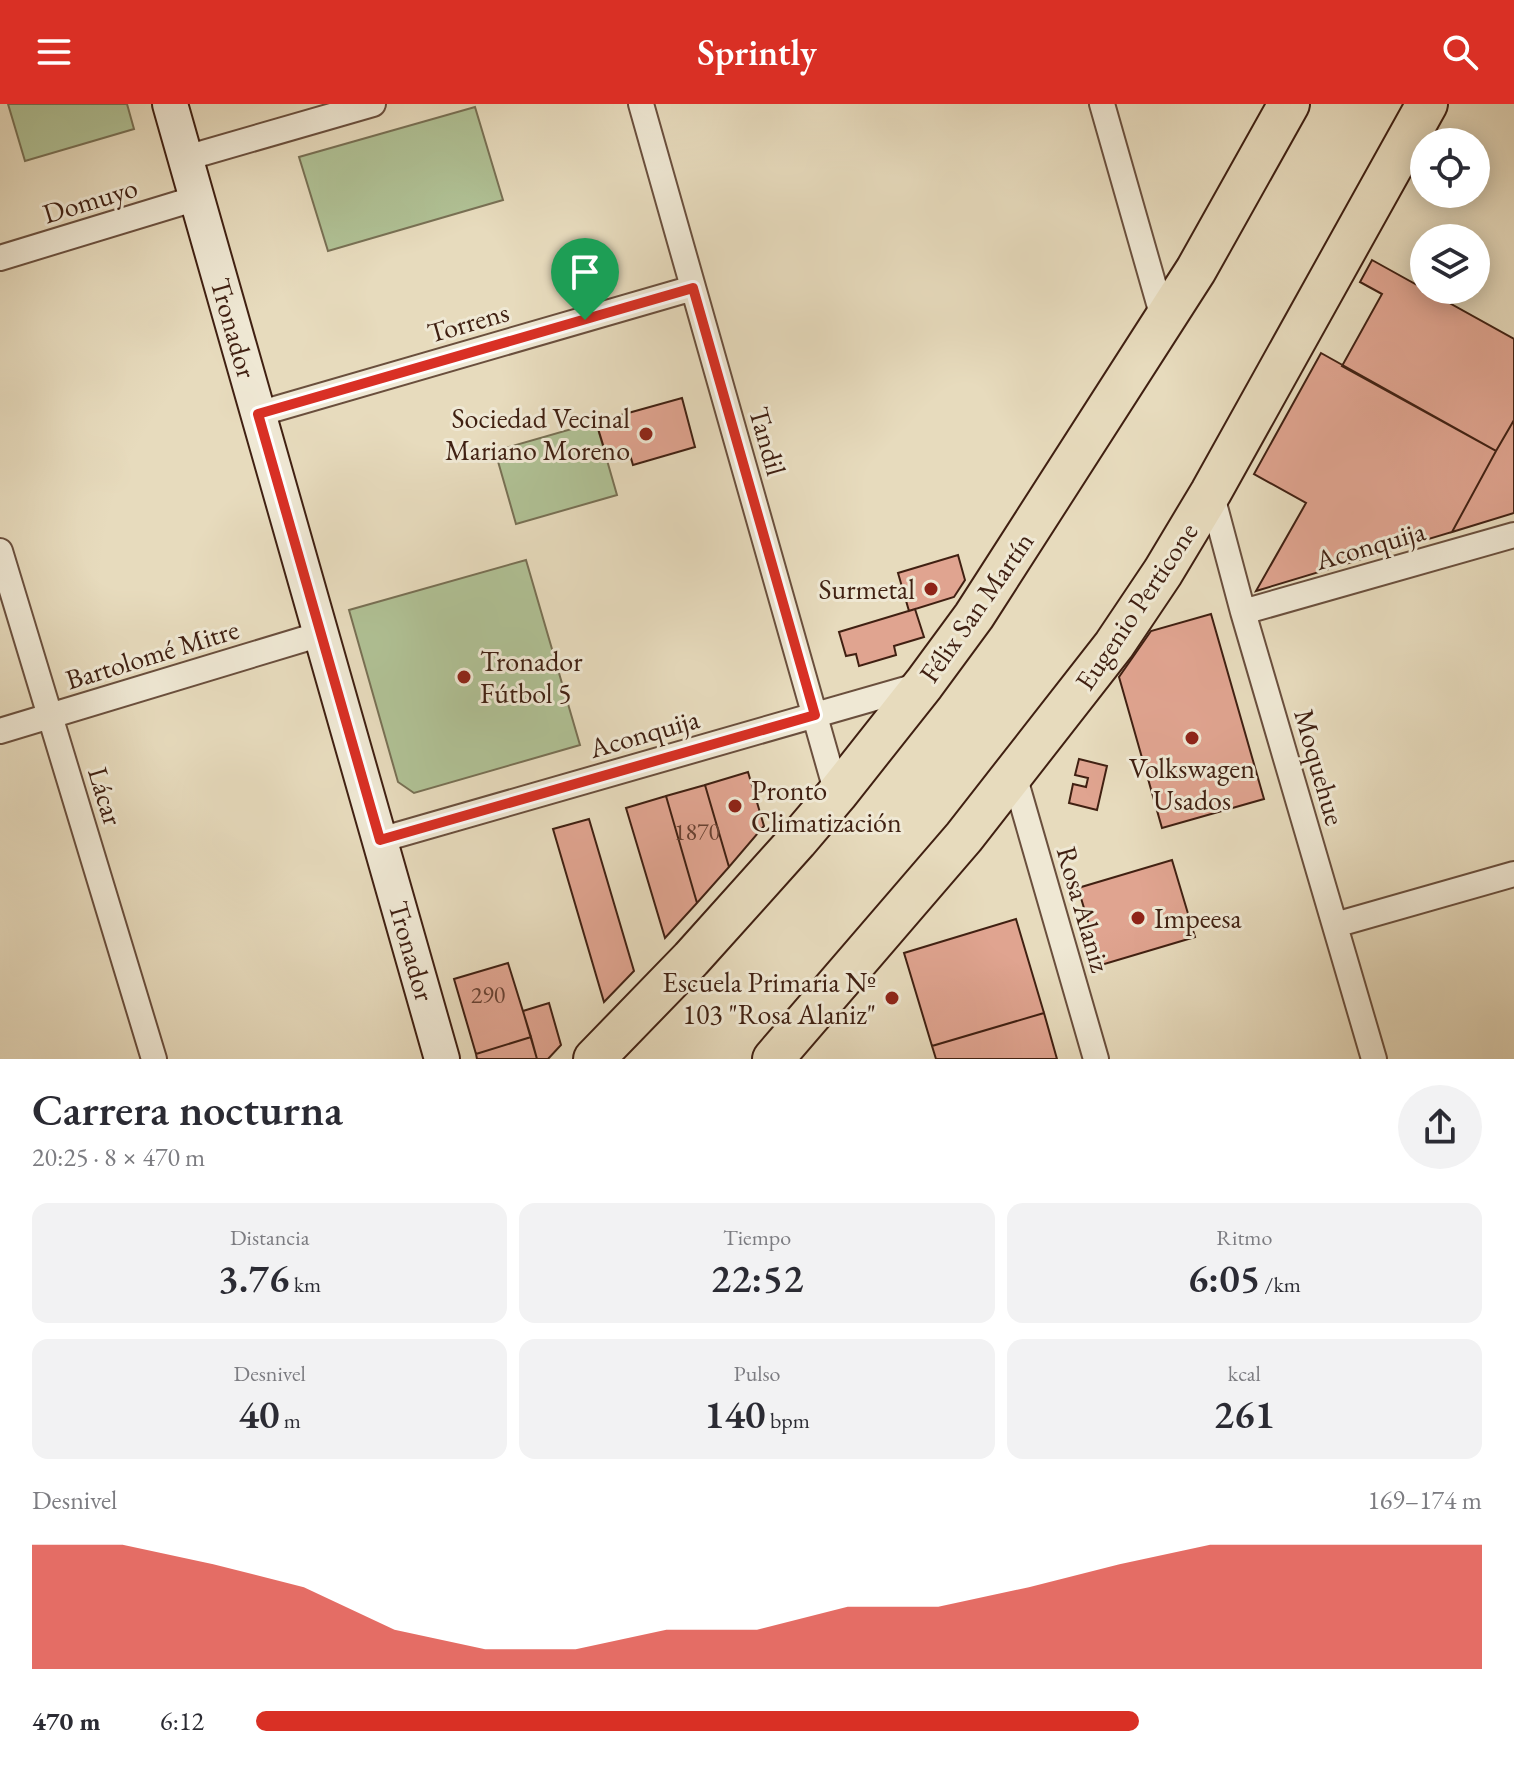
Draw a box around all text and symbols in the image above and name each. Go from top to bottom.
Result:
text: Sprintly [697,29,817,76]
icon: menu [32,30,76,74]
icon: search [1438,30,1482,74]
map controls [1410,128,1490,304]
button: locate [1410,128,1490,208]
street label: Domuyo [38,169,142,231]
button: layers [1410,224,1490,304]
pin [551,238,619,320]
icon: arrive [563,250,607,294]
street label: Tronador [203,274,266,383]
street label: Torrens [423,293,513,351]
place label: Sociedad Vecinal Mariano Moreno [445,400,630,468]
street label: Tandil [741,403,795,480]
marker: Sociedad Vecinal Mariano Moreno [637,425,655,443]
street label: Aconquija [1310,512,1430,578]
street label: Eugenio Perticone [1067,515,1206,697]
street label: Félix San Martín [911,524,1041,689]
place label: Surmetal [818,571,915,607]
marker: Surmetal [922,580,940,598]
street label: Bartolomé Mitre [61,611,243,697]
place label: Tronador Fútbol 5 [480,643,583,711]
marker: Tronador Fútbol 5 [455,668,473,686]
street label: Aconquija [584,700,704,766]
street label: Moquehue [1286,705,1354,829]
marker: Volkswagen Usados [1183,729,1201,747]
place label: Volkswagen Usados [1129,750,1255,818]
street label: Lácar [80,763,132,830]
place label: Pronto Climatización [751,772,902,840]
marker: Pronto Climatización [726,797,744,815]
house number: 1870 [674,816,720,847]
street label: Rosa Alaniz [1049,842,1119,976]
street label: Tronador [381,897,444,1006]
place label: Impeesa [1154,900,1242,936]
marker: Impeesa [1129,909,1147,927]
place label: Escuela Primaria Nº 103 "Rosa Alaniz" [662,964,876,1032]
house number: 290 [471,979,505,1010]
marker: Escuela Primaria Nº 103 "Rosa Alaniz" [883,989,901,1007]
text: Carrera nocturna [32,1081,343,1138]
button: share [1398,1085,1482,1169]
text: 20:25 · 8 × 470 m [32,1140,205,1174]
text: Distancia [230,1223,309,1252]
text: Tiempo [723,1223,791,1252]
text: Ritmo [1216,1223,1272,1252]
text: 3.76 [218,1252,289,1304]
text: 22:52 [711,1252,803,1304]
text: 6:05 [1188,1252,1260,1304]
text: km [289,1270,321,1299]
text: /km [1260,1270,1301,1299]
text: Desnivel [234,1359,306,1388]
text: Pulso [733,1359,781,1388]
text: kcal [1228,1359,1261,1388]
text: 40 [238,1388,279,1440]
text: 140 [704,1388,766,1440]
text: 261 [1214,1388,1275,1440]
text: m [279,1406,301,1435]
text: bpm [766,1406,810,1435]
text: Desnivel [32,1483,117,1517]
text: 169–174 m [1367,1483,1482,1517]
text: 470 m [32,1704,100,1738]
text: 6:12 [160,1704,204,1738]

